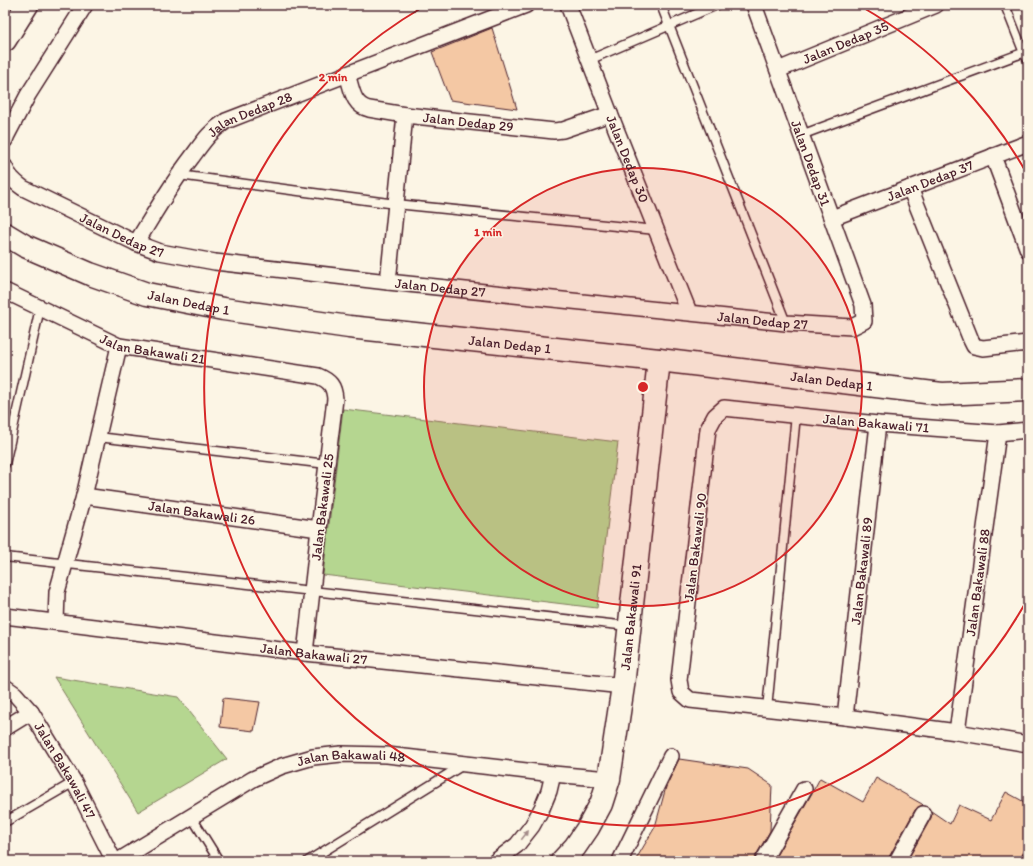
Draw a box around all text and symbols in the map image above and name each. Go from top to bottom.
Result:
street label: Jalan Dedap 35 [800,17,891,68]
text: 2 min [319,70,348,84]
street label: Jalan Dedap 28 [204,88,295,141]
street label: Jalan Dedap 29 [422,109,515,136]
street label: Jalan Dedap 30 [602,113,652,205]
street label: Jalan Dedap 31 [787,118,834,209]
street label: Jalan Dedap 37 [885,157,976,205]
street label: Jalan Dedap 27 [77,209,165,262]
text: 1 min [474,225,503,239]
street label: Jalan Dedap 27 [394,275,486,301]
street label: Jalan Dedap 1 [146,286,231,319]
street label: Jalan Dedap 27 [716,308,808,333]
street label: Jalan Bakawali 21 [97,330,207,368]
street label: Jalan Dedap 1 [468,332,552,358]
street label: Jalan Dedap 1 [790,368,874,395]
centre of rings [636,380,650,394]
street label: Jalan Bakawali 71 [822,410,930,437]
street label: Jalan Bakawali 25 [307,453,337,562]
street label: Jalan Bakawali 90 [680,492,711,602]
street label: Jalan Bakawali 26 [147,497,256,529]
street label: Jalan Bakawali 89 [847,516,876,626]
street label: Jalan Bakawali 88 [962,527,994,637]
street label: Jalan Bakawali 91 [617,563,645,671]
street label: Jalan Bakawali 27 [259,640,368,668]
street label: Jalan Bakawali 47 [30,719,99,822]
street label: Jalan Bakawali 48 [295,746,407,770]
one-way arrow [520,830,529,840]

